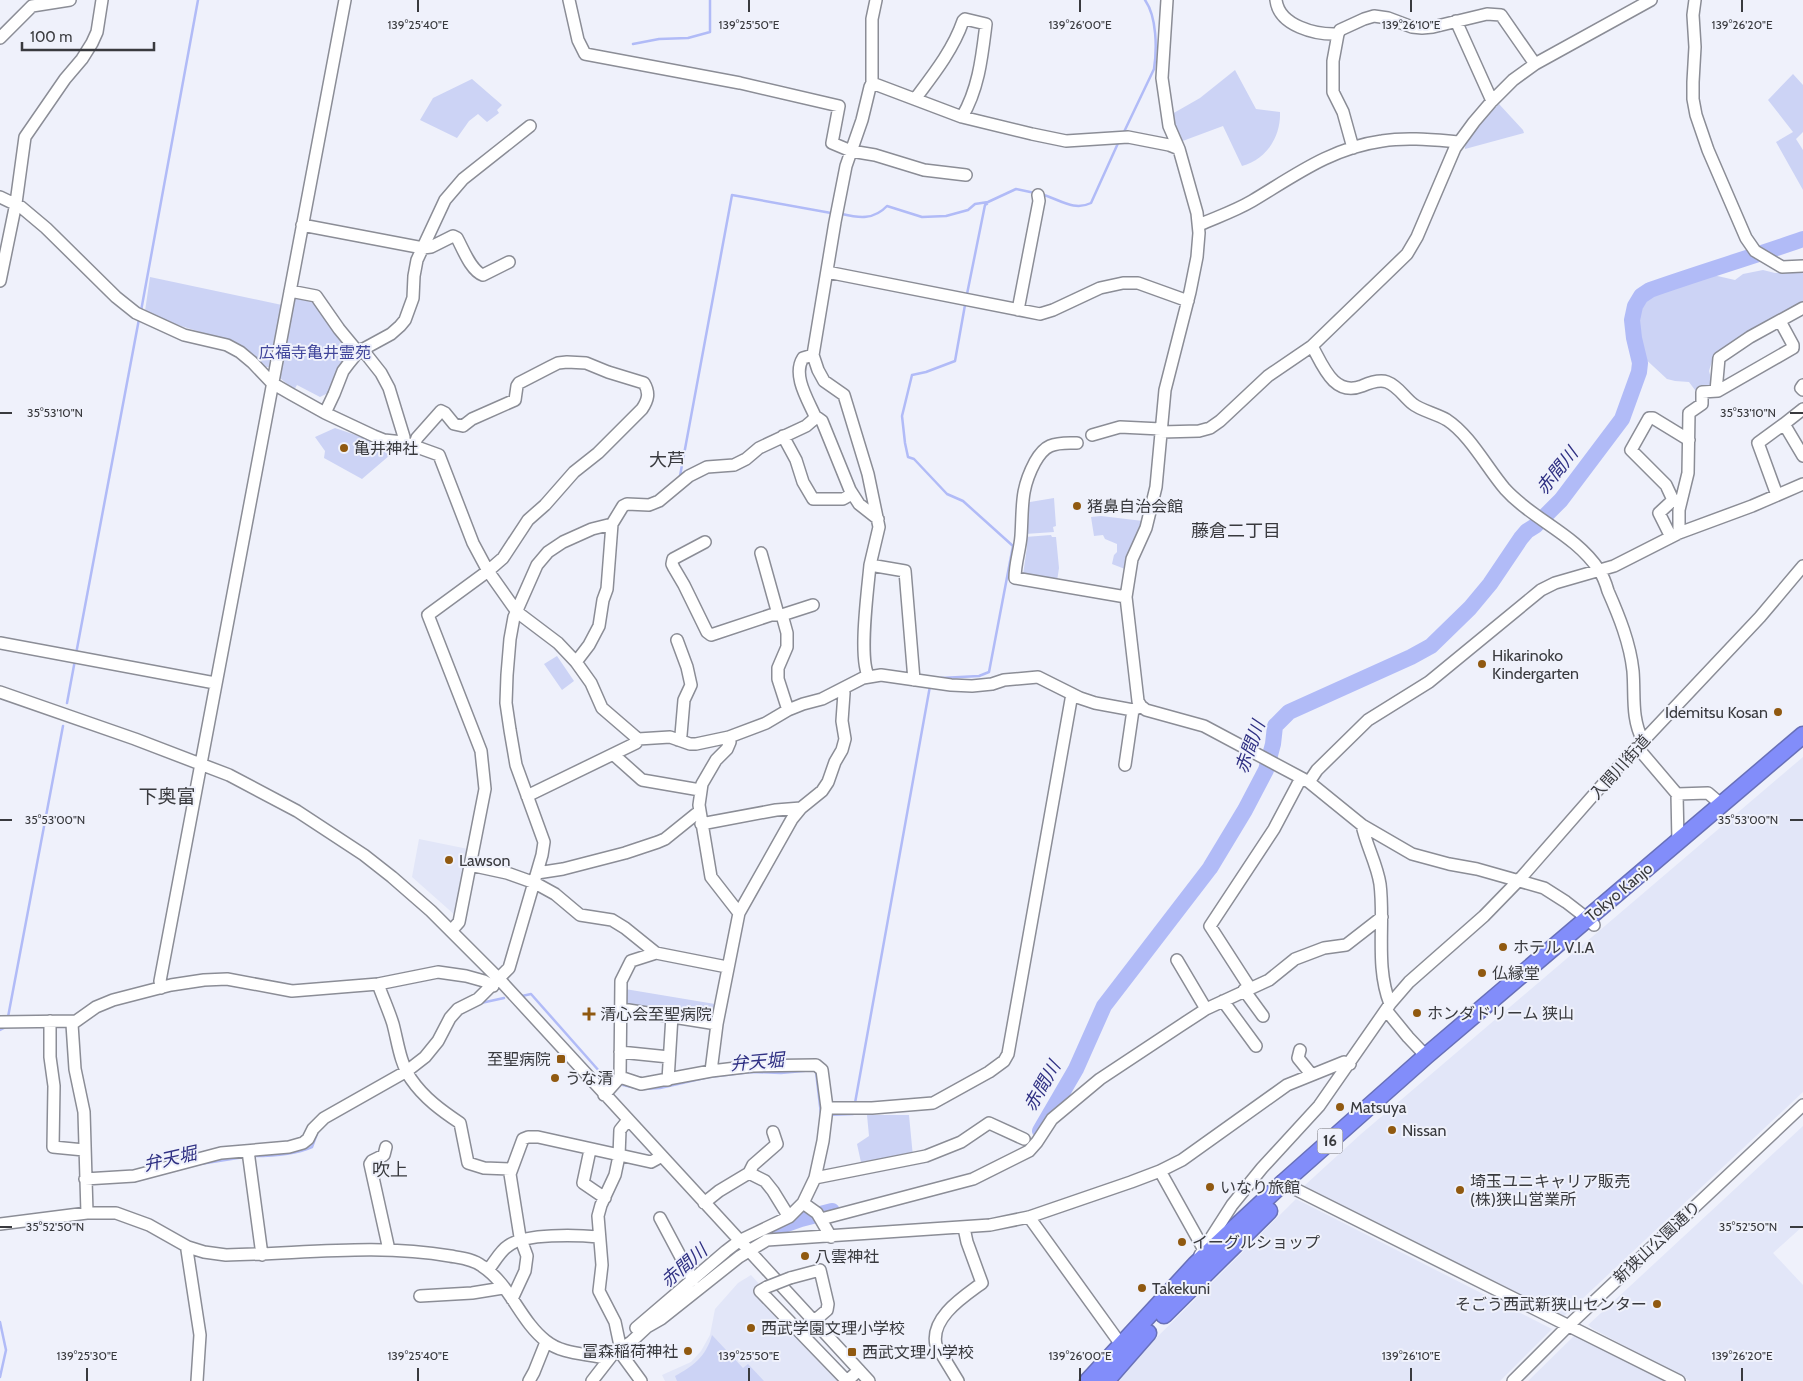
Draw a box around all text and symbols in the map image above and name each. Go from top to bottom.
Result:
text: 139°25'40"E [387,17,449,32]
text: 139°25'50"E [719,17,780,32]
text: 139°26'00"E [1048,17,1112,32]
text: 139°26'10"E [1382,17,1441,32]
text: 139°26'20"E [1711,17,1773,32]
scale bar [22,20,155,52]
text: 100 m [30,28,72,46]
park label: 広福寺亀井霊苑 [259,343,371,362]
text: 35°53'10"N [27,405,83,420]
text: 35°53'10"N [1720,405,1776,420]
place label: 亀井神社 [354,439,418,458]
marker: 亀井神社 [338,442,350,454]
water label: 赤間川 [1531,442,1584,499]
district label: 大芦 [649,449,685,471]
place label: 猪鼻自治会館 [1087,497,1183,516]
marker: 猪鼻自治会館 [1071,500,1083,512]
district label: 藤倉二丁目 [1191,520,1281,542]
place label: Hikarinoko Kindergarten [1492,646,1579,683]
marker: Hikarinoko Kindergarten [1476,658,1488,670]
place label: Idemitsu Kosan [1665,703,1768,722]
marker: Idemitsu Kosan [1772,706,1784,718]
water label: 赤間川 [1230,716,1270,776]
street label: 入間川街道 [1586,731,1654,803]
district label: 下奥富 [138,785,196,808]
text: 35°53'00"N [25,812,85,827]
text: 35°53'00"N [1718,812,1778,827]
place label: Lawson [459,851,511,870]
marker: Lawson [443,854,455,866]
street label: Tokyo Kanjo [1582,858,1656,925]
place label: ホテル V.I.A [1513,938,1594,957]
marker: ホテル V.I.A [1497,941,1509,953]
place label: 仏縁堂 [1492,964,1540,983]
marker: 仏縁堂 [1476,967,1488,979]
place label: ホンダドリーム 狭山 [1427,1004,1574,1023]
place label: 清心会至聖病院 [600,1005,712,1024]
marker: 清心会至聖病院 [582,1007,596,1021]
marker: ホンダドリーム 狭山 [1411,1007,1423,1019]
water label: 弁天堀 [729,1048,788,1075]
place label: 至聖病院 [487,1050,551,1069]
marker: 至聖病院 [555,1053,567,1065]
water label: 赤間川 [1019,1055,1066,1115]
place label: うな清 [565,1069,613,1088]
marker: うな清 [549,1072,561,1084]
place label: Matsuya [1350,1098,1407,1117]
marker: Matsuya [1334,1101,1346,1113]
place label: Nissan [1402,1121,1446,1140]
marker: Nissan [1386,1124,1398,1136]
road number: 16 [1318,1128,1342,1154]
water label: 弁天堀 [141,1142,202,1176]
district label: 吹上 [372,1159,408,1181]
place label: 埼玉ユニキャリア販売 (株)狭山営業所 [1470,1172,1630,1209]
place label: いなり旅館 [1220,1178,1300,1197]
marker: いなり旅館 [1204,1181,1216,1193]
marker: 埼玉ユニキャリア販売 (株)狭山営業所 [1454,1184,1466,1196]
street label: 新狭山公園通り [1610,1197,1704,1287]
text: 35°52'50"N [26,1219,84,1234]
text: 35°52'50"N [1719,1219,1777,1234]
place label: イーグルショップ [1192,1233,1320,1252]
marker: イーグルショップ [1176,1236,1188,1248]
water label: 赤間川 [656,1239,713,1292]
place label: 八雲神社 [815,1247,879,1266]
marker: 八雲神社 [799,1250,811,1262]
place label: Takekuni [1152,1279,1210,1298]
marker: Takekuni [1136,1282,1148,1294]
place label: そごう西武新狭山センター [1455,1295,1647,1314]
marker: そごう西武新狭山センター [1651,1298,1663,1310]
place label: 西武学園文理小学校 [761,1319,905,1338]
marker: 西武学園文理小学校 [745,1322,757,1334]
place label: 冨森稲荷神社 [582,1342,678,1361]
place label: 西武文理小学校 [862,1343,974,1362]
marker: 冨森稲荷神社 [682,1345,694,1357]
marker: 西武文理小学校 [846,1346,858,1358]
text: 139°25'30"E [57,1348,118,1363]
text: 139°25'40"E [387,1348,449,1363]
text: 139°25'50"E [719,1348,780,1363]
text: 139°26'00"E [1048,1348,1112,1363]
text: 139°26'10"E [1382,1348,1441,1363]
text: 139°26'20"E [1711,1348,1773,1363]

